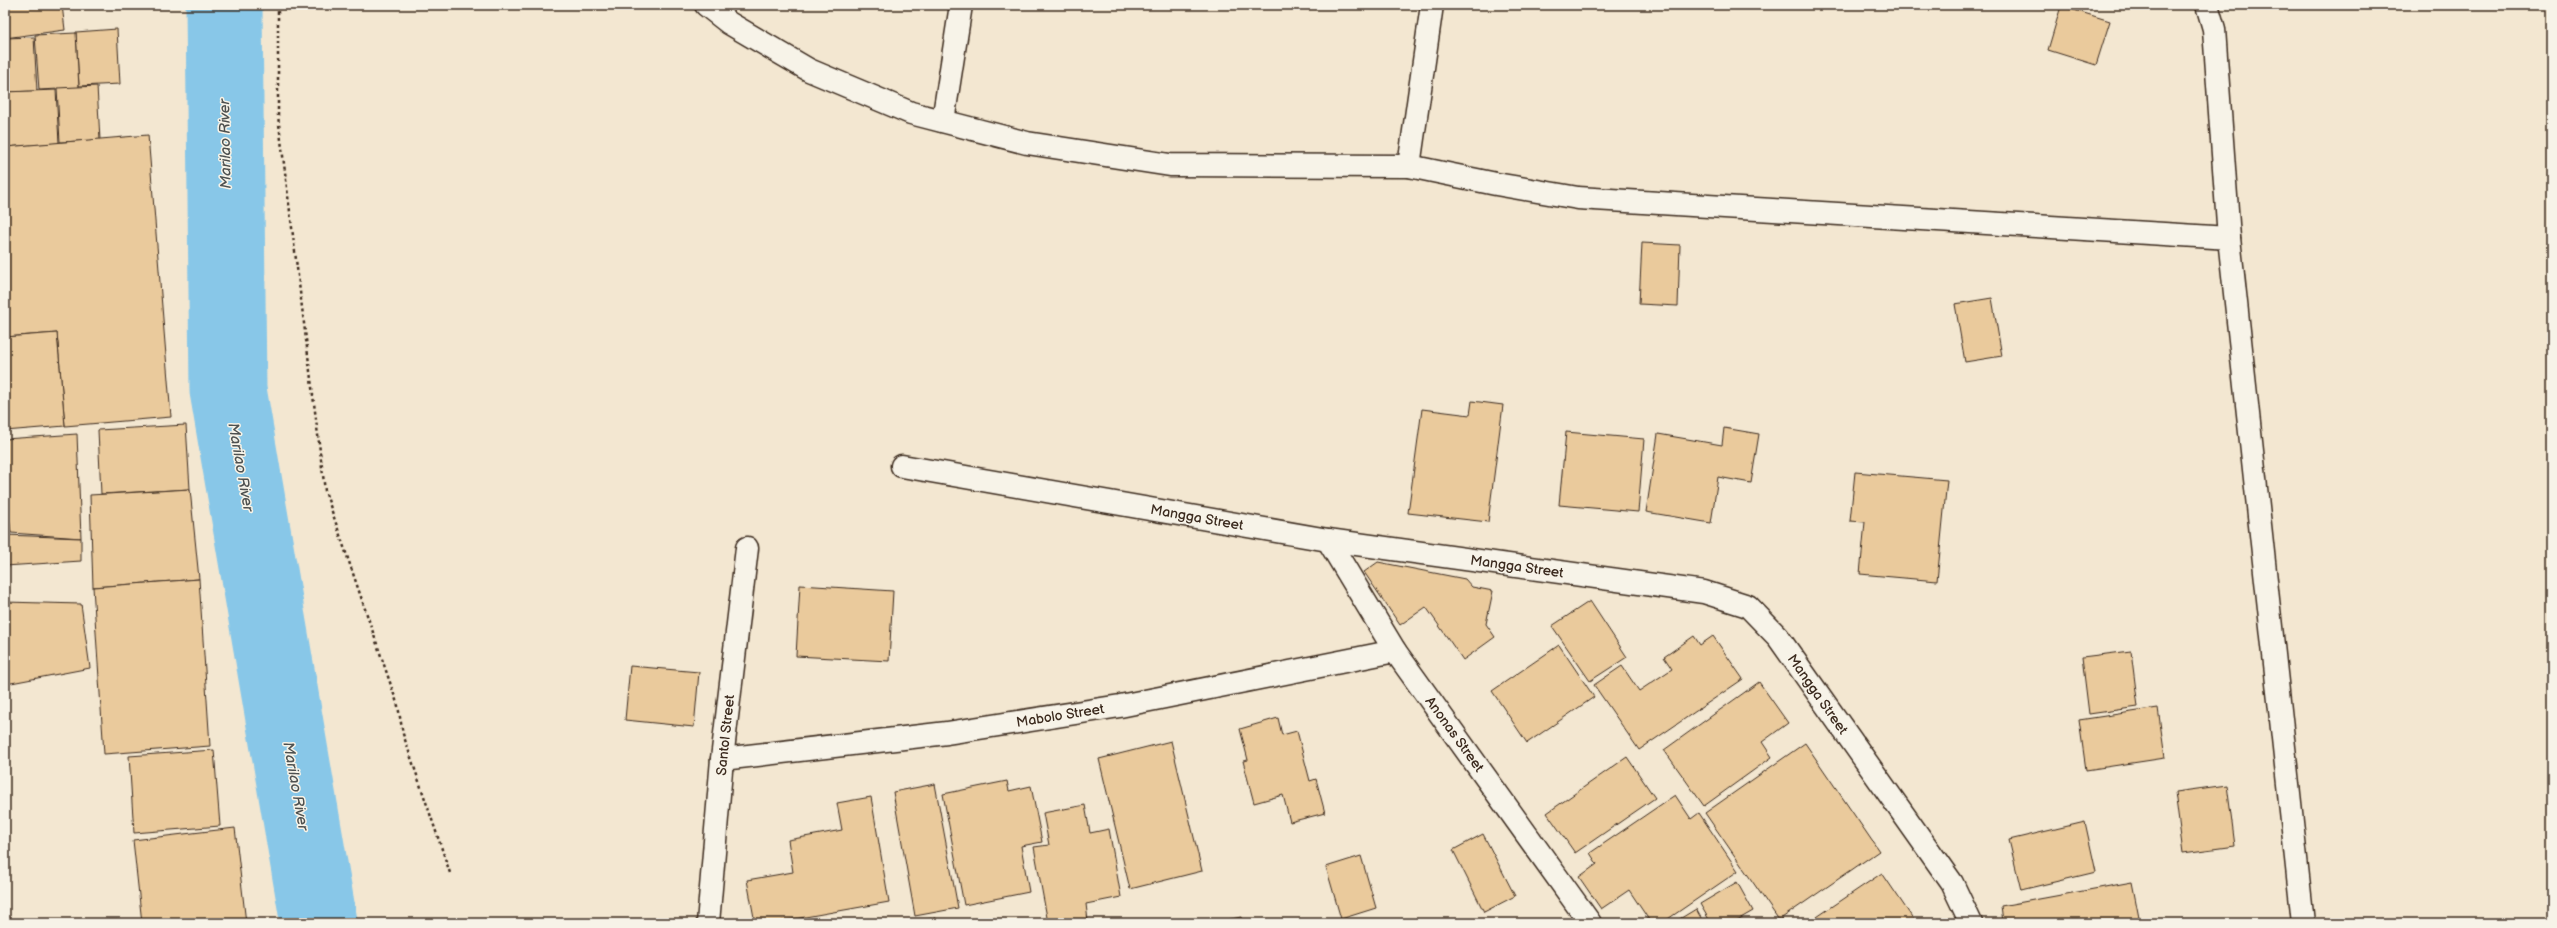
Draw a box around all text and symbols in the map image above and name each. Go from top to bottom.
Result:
water label: Marilao River [215,97,236,189]
water label: Marilao River [223,421,258,514]
street label: Mangga Street [1149,501,1245,534]
street label: Mangga Street [1469,552,1565,582]
street label: Mangga Street [1784,651,1852,738]
street label: Santol Street [713,693,738,776]
street label: Anonas Street [1422,693,1488,776]
street label: Mabolo Street [1015,700,1106,731]
water label: Marilao River [278,740,313,833]

